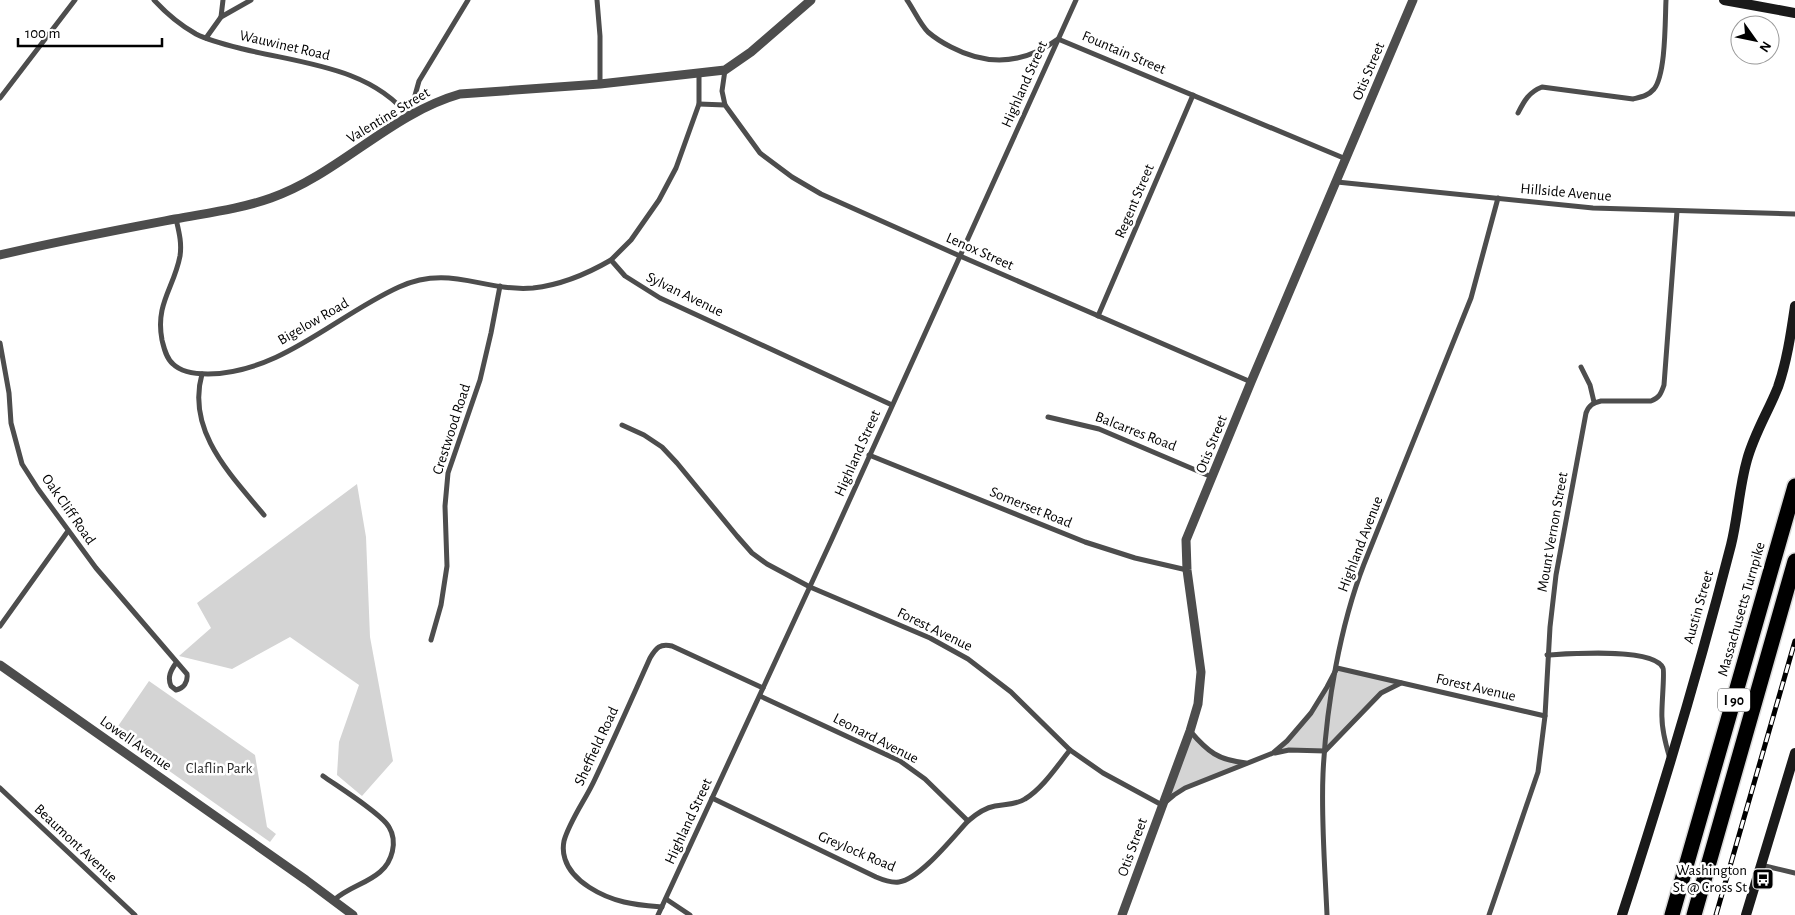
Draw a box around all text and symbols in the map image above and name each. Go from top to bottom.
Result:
scale bar [18,15,161,47]
north arrow [1730,15,1780,65]
text: 100 m [25,26,60,41]
street label: Wauwinet Road [238,28,332,63]
street label: Fountain Street [1080,28,1168,77]
street label: Highland Street [999,39,1050,130]
text: N [1757,39,1774,54]
street label: Otis Street [1350,40,1387,102]
street label: Valentine Street [344,85,433,146]
street label: Regent Street [1112,162,1157,241]
street label: Hillside Avenue [1520,181,1612,204]
street label: Lenox Street [944,230,1016,273]
street label: Sylvan Avenue [644,269,726,320]
street label: Bigelow Road [275,295,351,348]
street label: Crestwood Road [430,382,473,476]
street label: Highland Street [832,408,883,499]
street label: Balcarres Road [1093,409,1179,454]
street label: Otis Street [1193,413,1230,475]
street label: Oak Cliff Road [39,471,98,547]
street label: Mount Vernon Street [1535,471,1570,593]
street label: Somerset Road [988,484,1074,531]
street label: Highland Avenue [1335,494,1386,594]
street label: Massachusetts Turnpike [1715,540,1768,678]
street label: Austin Street [1681,569,1716,646]
street label: Forest Avenue [895,605,975,654]
street label: Forest Avenue [1435,671,1517,704]
road number: I 90 [1718,688,1750,712]
street label: Sheffield Road [572,704,621,788]
street label: Leonard Avenue [831,711,921,766]
street label: Lowell Avenue [97,713,174,774]
park label: Claflin Park [186,761,252,776]
street label: Highland Street [662,776,715,866]
street label: Beaumont Avenue [31,801,120,885]
street label: Otis Street [1115,816,1150,879]
street label: Greylock Road [816,828,898,875]
place label: Washington St @ Cross St [1673,863,1747,895]
bus stop icon: Washington St @ Cross St [1751,867,1775,891]

